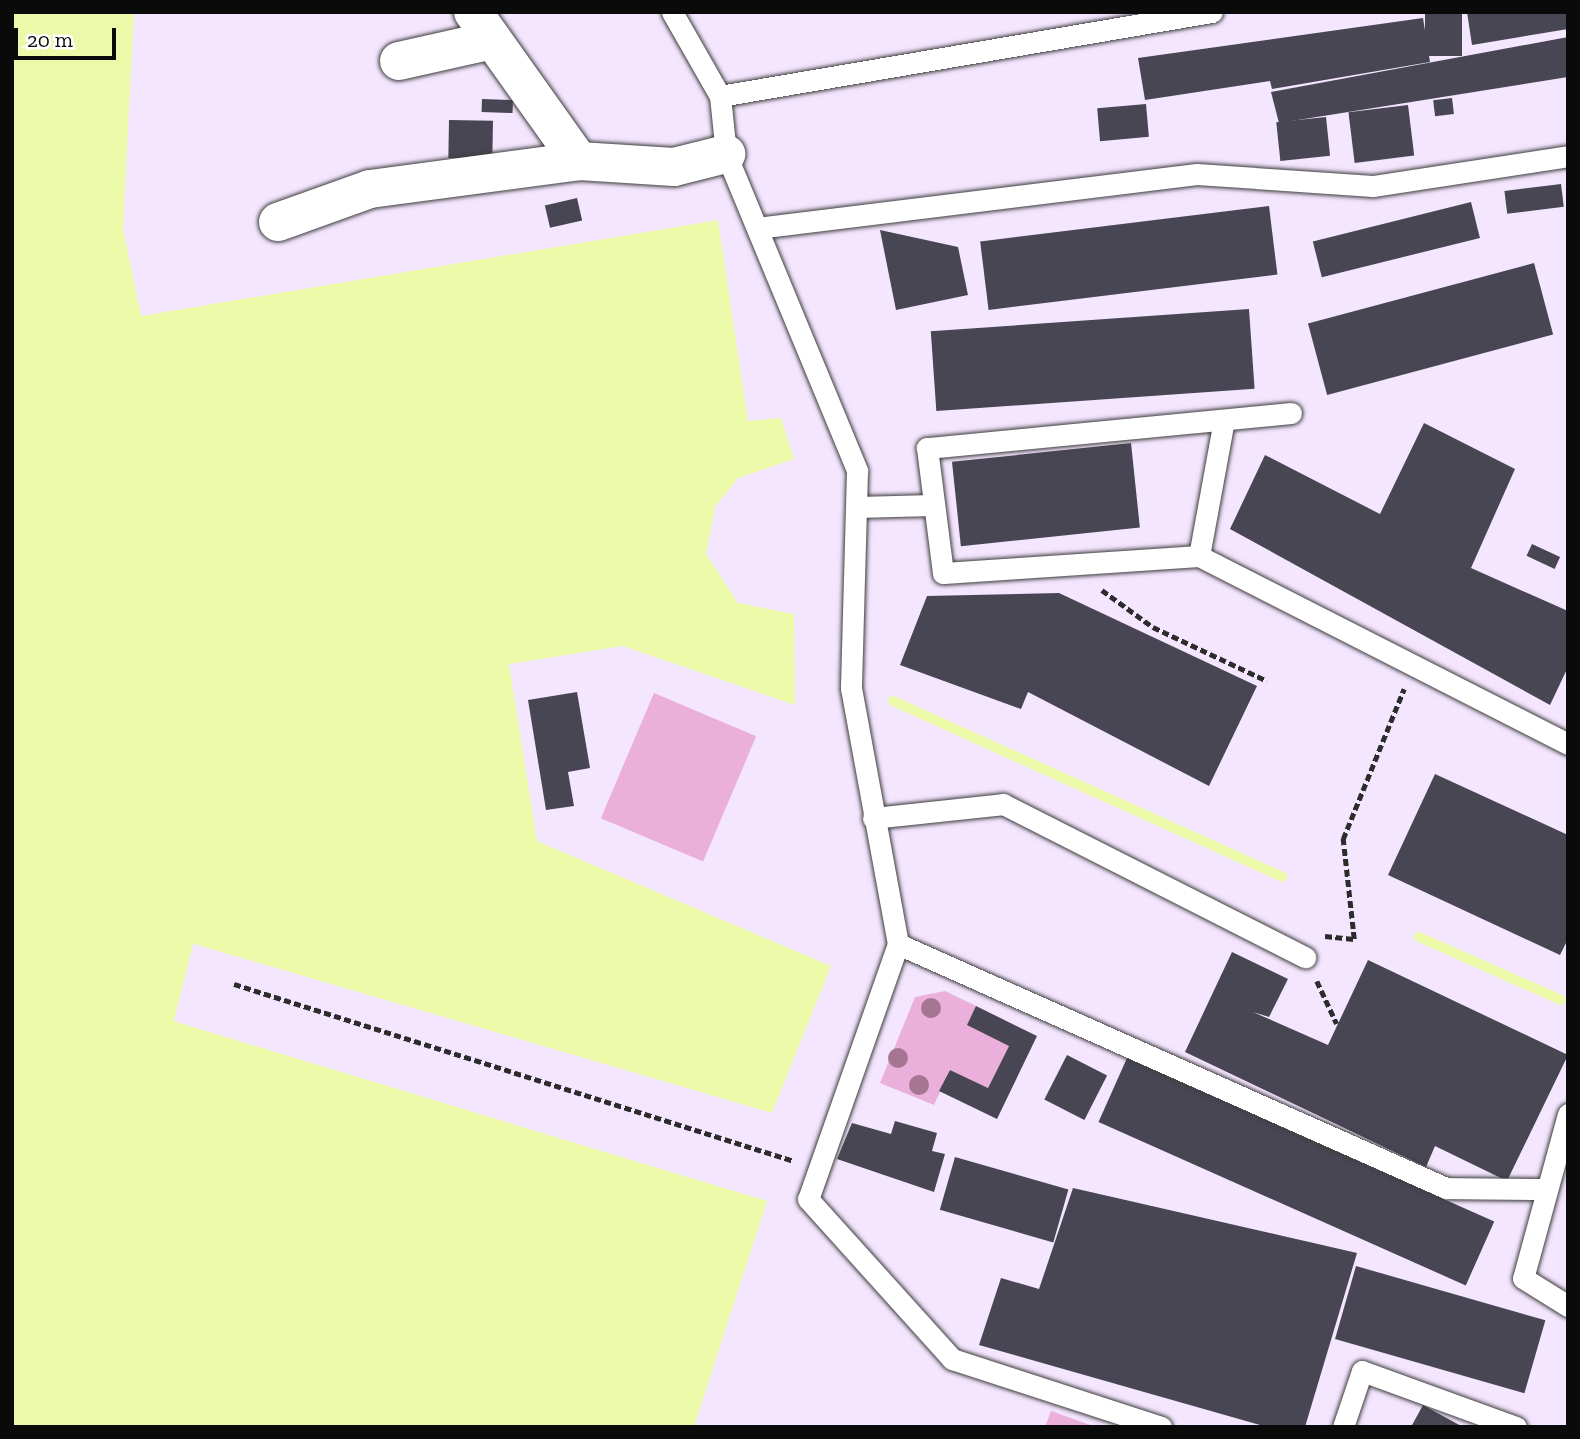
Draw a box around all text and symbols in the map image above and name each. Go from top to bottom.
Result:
scale bar [18,14,119,58]
text: 20 m [27,27,73,52]

